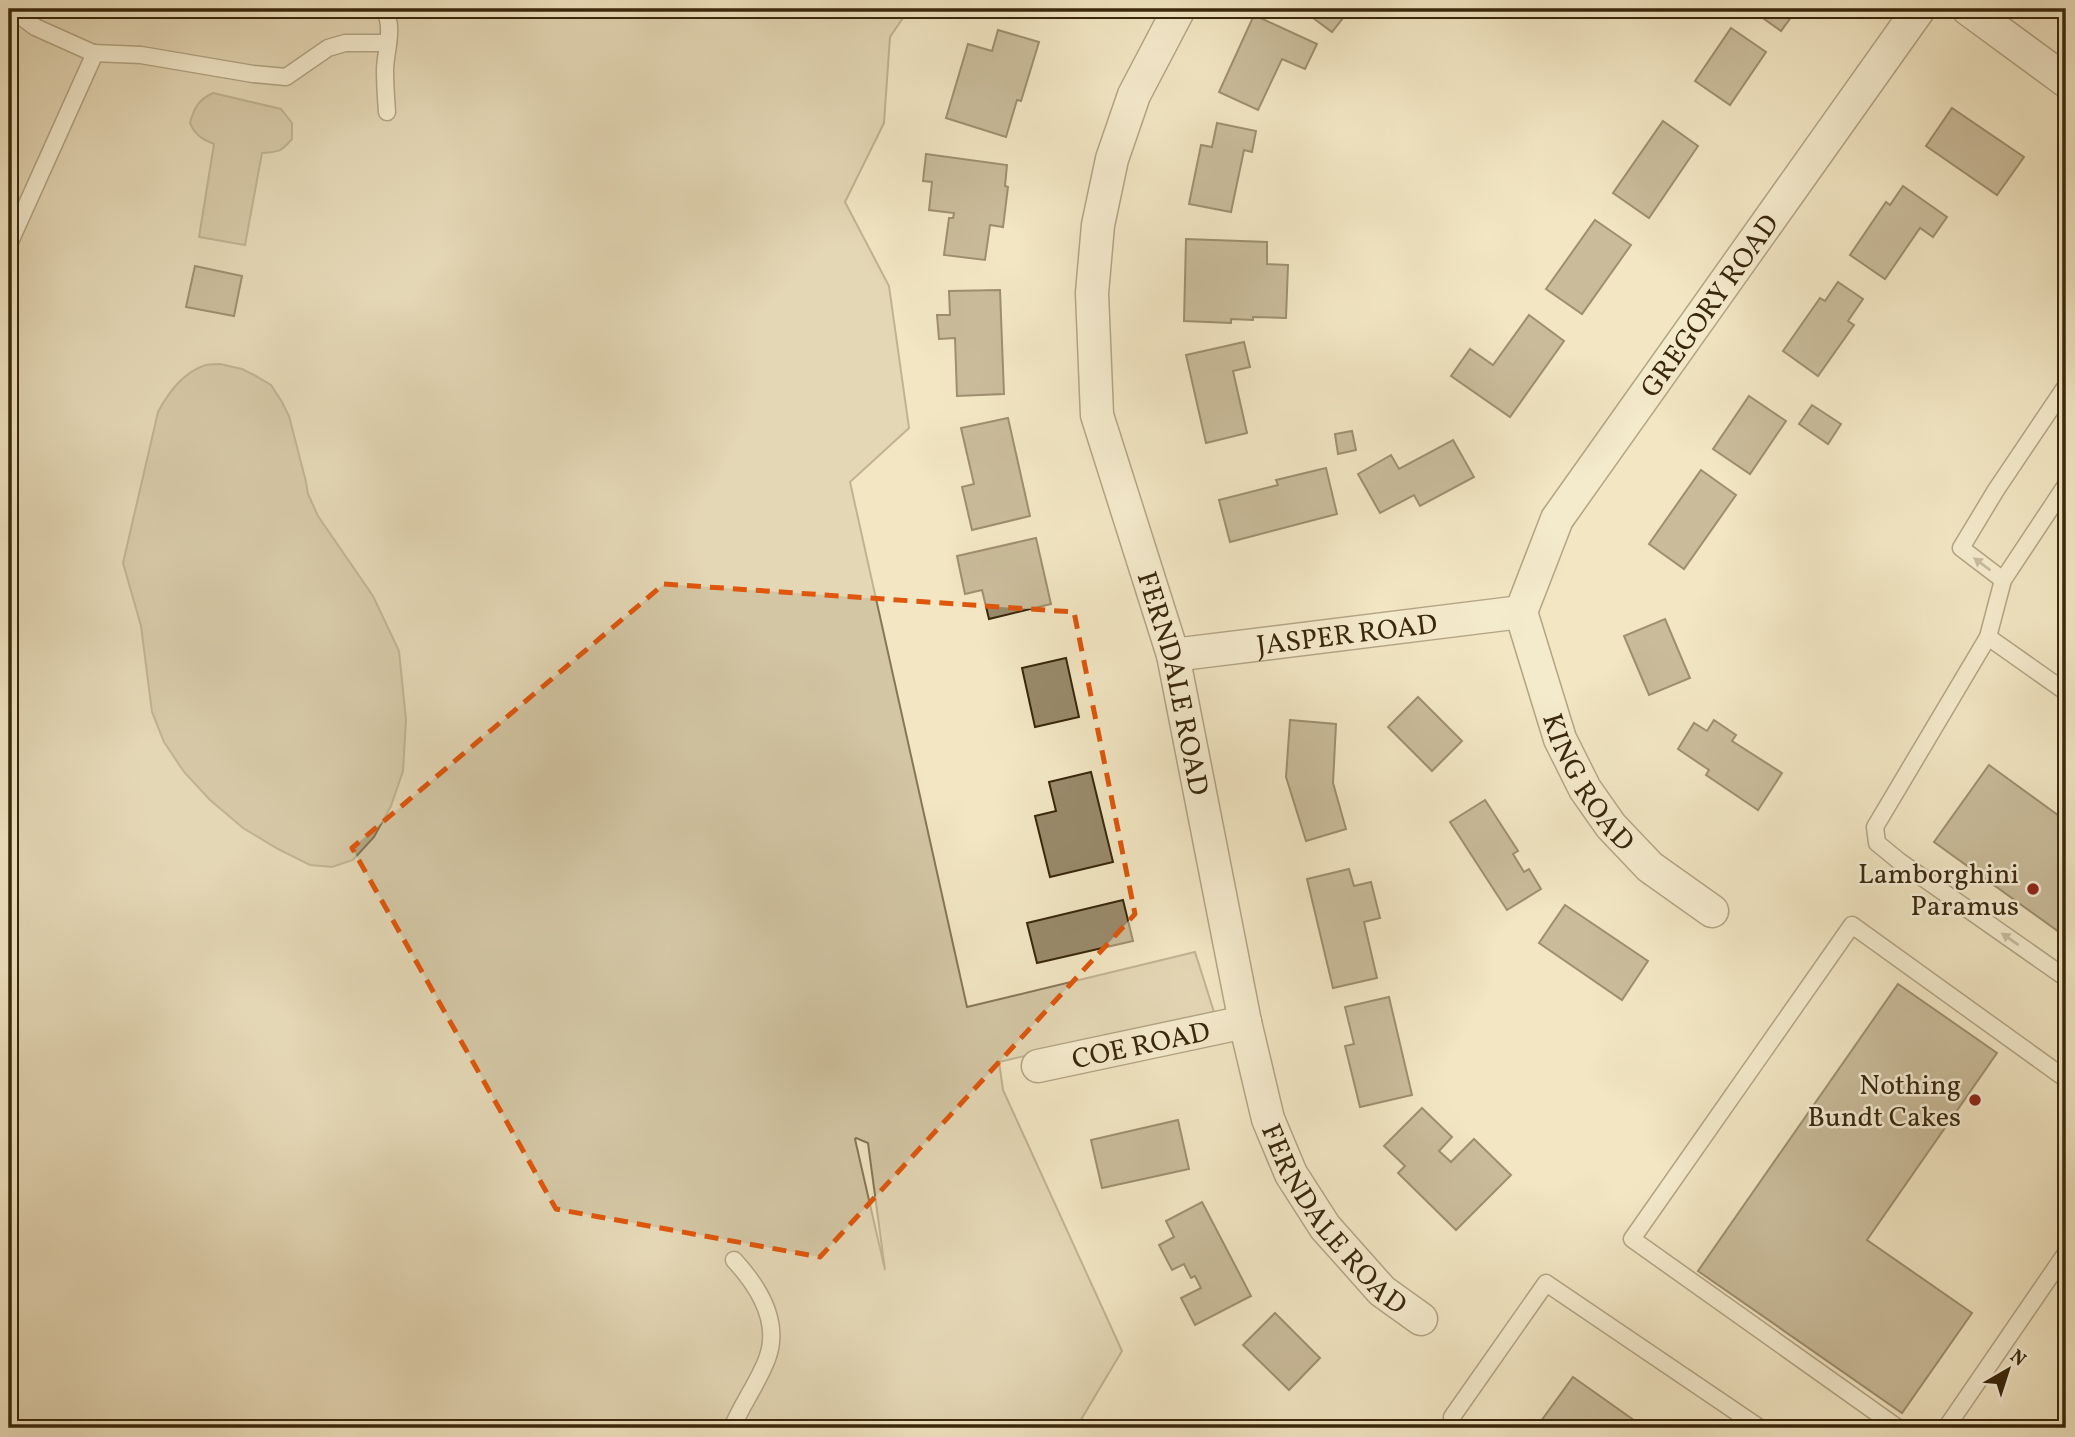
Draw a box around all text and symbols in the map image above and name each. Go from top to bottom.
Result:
street label: GREGORY ROAD [1632,207,1790,406]
one-way arrow [1973,557,1991,571]
street label: FERNDALE ROAD [1126,567,1217,799]
street label: JASPER ROAD [1255,606,1439,667]
street label: KING ROAD [1531,709,1642,861]
place label: Lamborghini Paramus [1858,856,2019,927]
marker: Lamborghini Paramus [2025,881,2041,897]
one-way arrow [2001,932,2019,946]
street label: COE ROAD [1069,1013,1214,1080]
place label: Nothing Bundt Cakes [1808,1067,1961,1138]
marker: Nothing Bundt Cakes [1967,1092,1983,1108]
street label: FERNDALE ROAD [1250,1118,1414,1325]
north arrow [1974,1336,2044,1406]
text: N [2004,1344,2031,1373]

